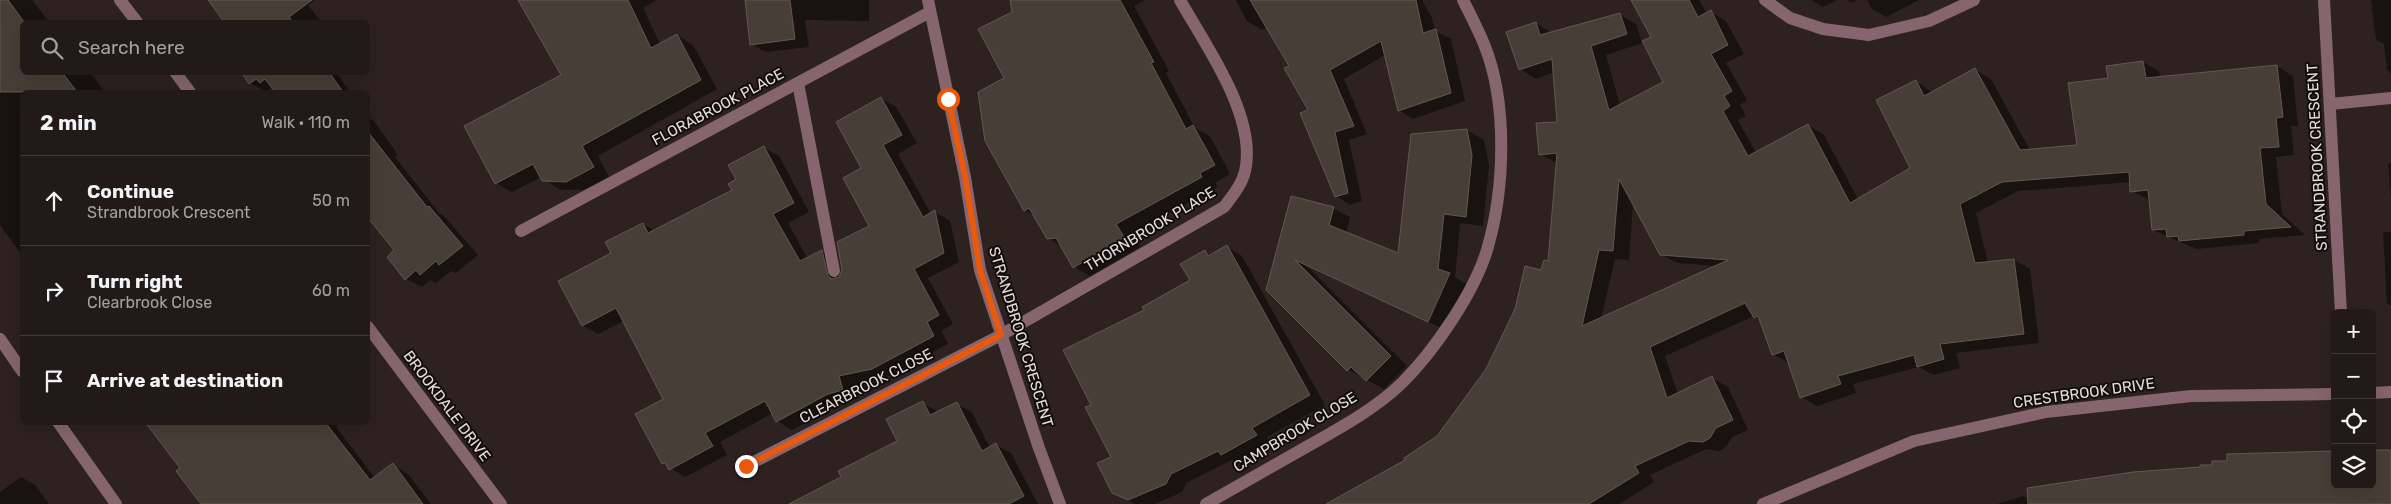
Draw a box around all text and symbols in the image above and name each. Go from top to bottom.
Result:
search box [20,20,370,75]
icon: search [38,34,66,62]
text: Search here [78,36,185,59]
street label: STRANDBROOK CRESCENT [2303,63,2331,251]
street label: FLORABROOK PLACE [649,65,787,149]
route start [937,88,960,111]
text: 2 min [40,110,97,135]
text: Walk · 110 m [262,113,350,132]
text: Continue [87,180,174,203]
street label: THORNBROOK PLACE [1081,183,1219,275]
icon: ahead [40,187,68,215]
text: 50 m [312,191,350,210]
text: Strandbrook Crescent [87,203,250,222]
street label: STRANDBROOK CRESCENT [985,245,1057,430]
text: Turn right [87,270,182,293]
icon: right [40,277,68,305]
text: 60 m [312,281,350,300]
text: Clearbrook Close [87,293,212,312]
map controls [2331,309,2376,489]
button: + [2331,309,2376,354]
street label: CLEARBROOK CLOSE [796,345,936,427]
street label: BROOKDALE DRIVE [400,347,494,465]
button: − [2331,354,2376,399]
icon: arrive [40,367,68,395]
text: Arrive at destination [87,369,283,392]
street label: CRESTBROOK DRIVE [2012,374,2156,412]
street label: CAMPBROOK CLOSE [1230,388,1360,476]
button: locate [2331,399,2376,444]
button: layers [2331,444,2376,489]
route end [735,455,758,478]

